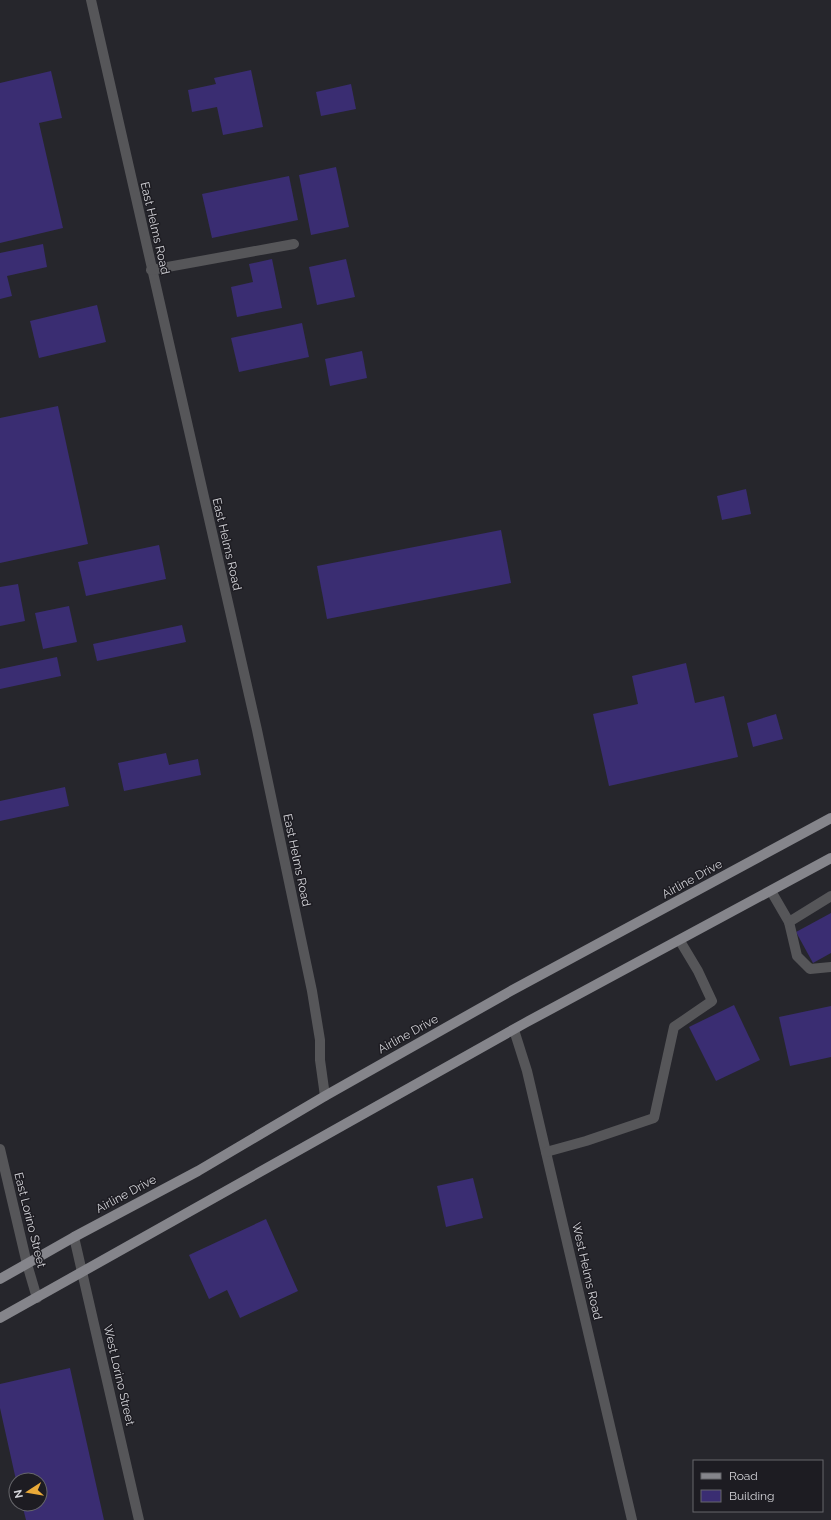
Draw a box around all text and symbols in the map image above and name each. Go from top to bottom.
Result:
street label: East Helms Road [138,180,172,276]
street label: East Helms Road [210,496,244,592]
street label: East Helms Road [280,812,314,908]
street label: Airline Drive [659,857,725,901]
street label: Airline Drive [375,1012,441,1056]
street label: East Lorino Street [11,1171,49,1269]
street label: Airline Drive [93,1172,159,1216]
street label: West Helms Road [569,1221,605,1321]
street label: West Lorino Street [101,1323,137,1427]
legend [693,1460,823,1512]
text: Road [729,1469,758,1483]
north arrow [8,1472,48,1512]
text: N [11,1489,26,1499]
text: Building [729,1489,775,1503]

